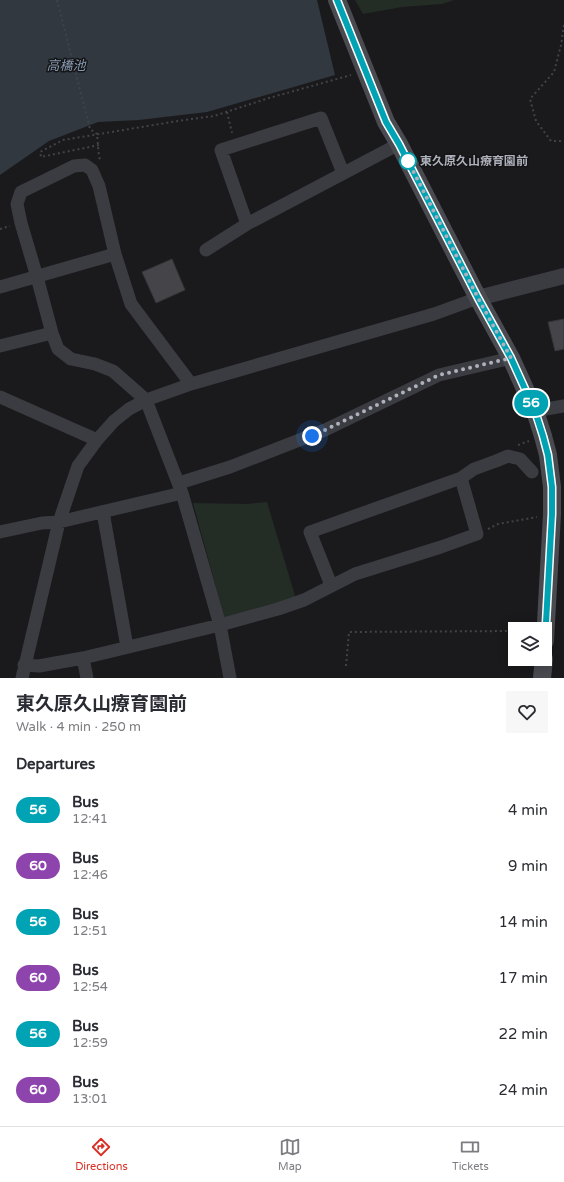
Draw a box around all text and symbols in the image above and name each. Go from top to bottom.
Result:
water label: 高橋池 [46,58,87,74]
marker: 東久原久山療育園前 [399,152,417,170]
place label: 東久原久山療育園前 [420,154,528,168]
line badge: 56 [513,390,549,416]
text: 56 [522,394,540,411]
your location [302,426,322,446]
map controls [508,622,552,666]
button: layers [508,622,552,666]
button: heart [506,691,548,733]
text: 東久原久山療育園前 [16,693,187,715]
text: Walk · 4 min · 250 m [16,719,141,735]
text: Departures [16,755,95,773]
text: Bus [72,793,99,811]
text: 56 [29,801,47,818]
text: 4 min [508,801,548,819]
text: 12:41 [72,811,108,827]
text: Bus [72,849,99,867]
text: 60 [29,857,47,874]
text: 9 min [508,857,548,875]
text: 12:46 [72,867,108,883]
text: Bus [72,905,99,923]
text: 56 [29,913,47,930]
text: 14 min [499,913,548,931]
text: 12:51 [72,923,108,939]
text: Bus [72,961,99,979]
text: 60 [29,969,47,986]
text: 17 min [499,969,548,987]
text: 12:54 [72,979,108,995]
text: Bus [72,1017,99,1035]
text: 56 [29,1025,47,1042]
text: 22 min [499,1025,548,1043]
text: 12:59 [72,1035,108,1051]
text: Bus [72,1073,99,1091]
text: 60 [29,1081,47,1098]
text: 24 min [499,1081,548,1099]
text: 13:01 [72,1091,108,1107]
tab: Directions [75,1136,128,1173]
tab: Map [278,1136,302,1173]
tab: Tickets [452,1136,489,1173]

